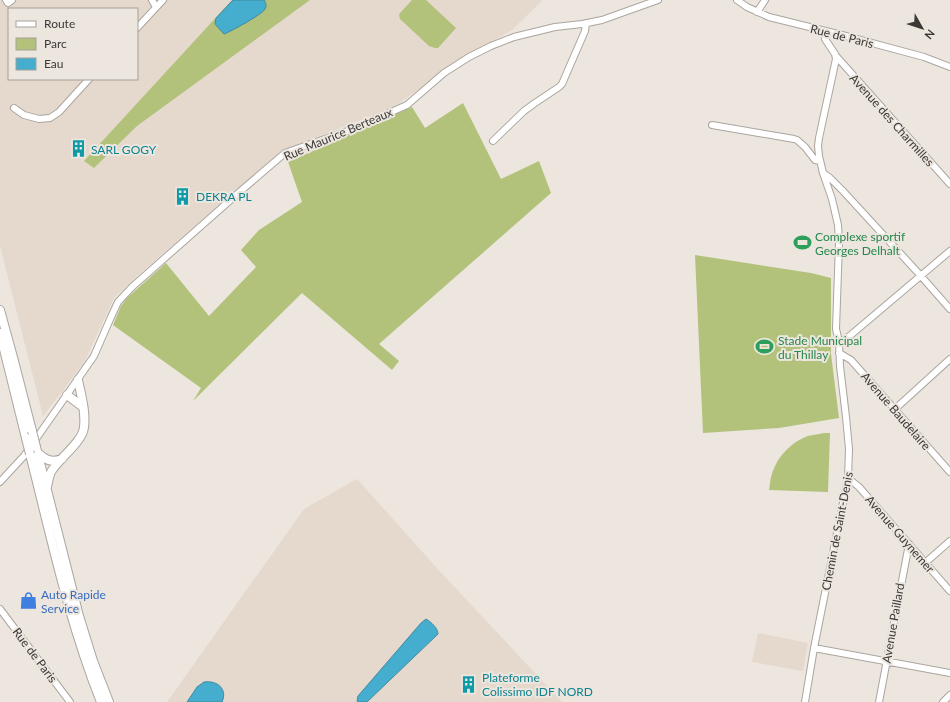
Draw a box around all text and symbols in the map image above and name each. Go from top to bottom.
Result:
legend [8,8,138,80]
north arrow [902,8,942,48]
text: Route [44,16,75,31]
street label: Rue de Paris [809,21,875,51]
text: N [922,27,938,42]
text: Parc [44,36,67,51]
text: Eau [44,56,64,71]
street label: Avenue des Charmilles [847,71,937,169]
street label: Rue Maurice Berteaux [281,104,395,164]
building icon: SARL GOGY [68,139,88,159]
place label: SARL GOGY [91,142,157,157]
building icon: DEKRA PL [173,186,193,206]
place label: DEKRA PL [196,189,252,204]
place label: Complexe sportif Georges Delhalt [815,229,906,258]
sports icon: Complexe sportif Georges Delhalt [792,233,812,253]
place label: Stade Municipal du Thillay [778,333,862,362]
sports icon: Stade Municipal du Thillay [755,337,775,357]
street label: Avenue Baudelaire [858,369,934,453]
street label: Chemin de Saint-Denis [818,470,856,592]
street label: Avenue Guynemer [862,492,938,576]
street label: Avenue Paillard [879,582,907,664]
place label: Auto Rapide Service [41,587,106,616]
shop icon: Auto Rapide Service [18,591,38,611]
street label: Rue de Paris [9,625,61,685]
place label: Plateforme Colissimo IDF NORD [482,670,593,699]
building icon: Plateforme Colissimo IDF NORD [459,674,479,694]

